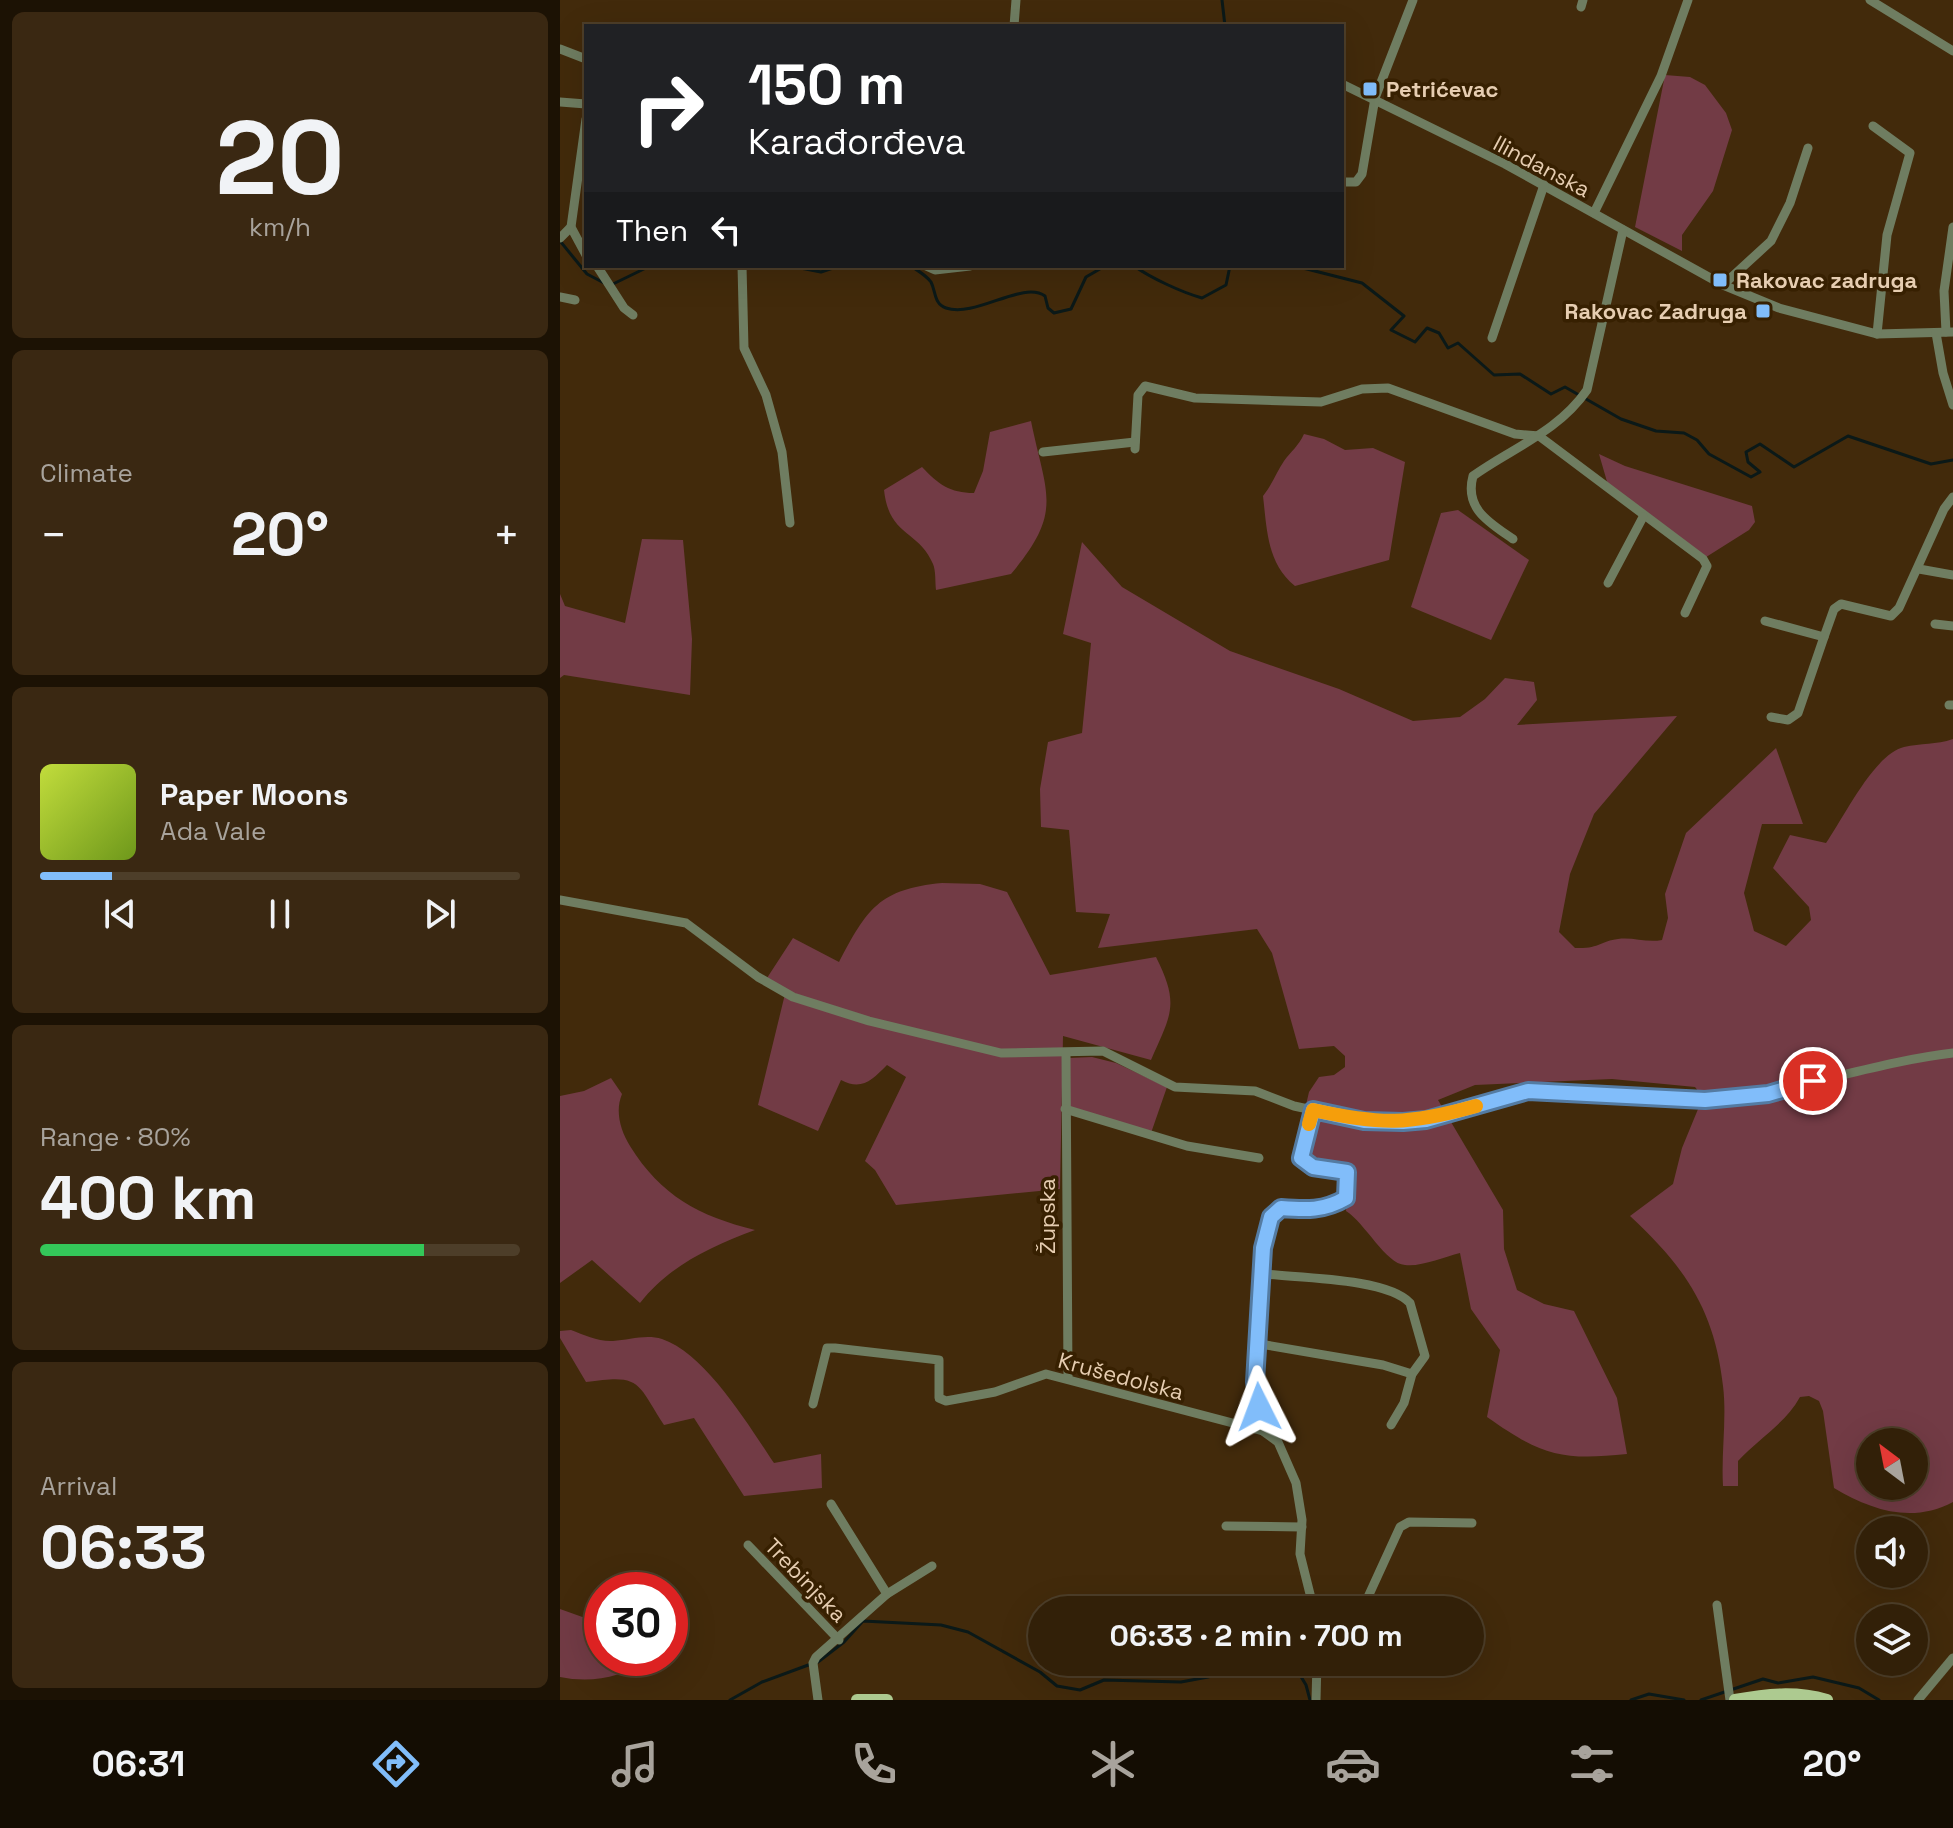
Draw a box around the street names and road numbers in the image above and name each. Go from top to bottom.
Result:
street label: Ilindanska [1489,129,1596,203]
street label: Župska [1033,1178,1061,1254]
street label: Krušedolska [1055,1346,1187,1406]
street label: Trebinjska [759,1532,853,1628]

